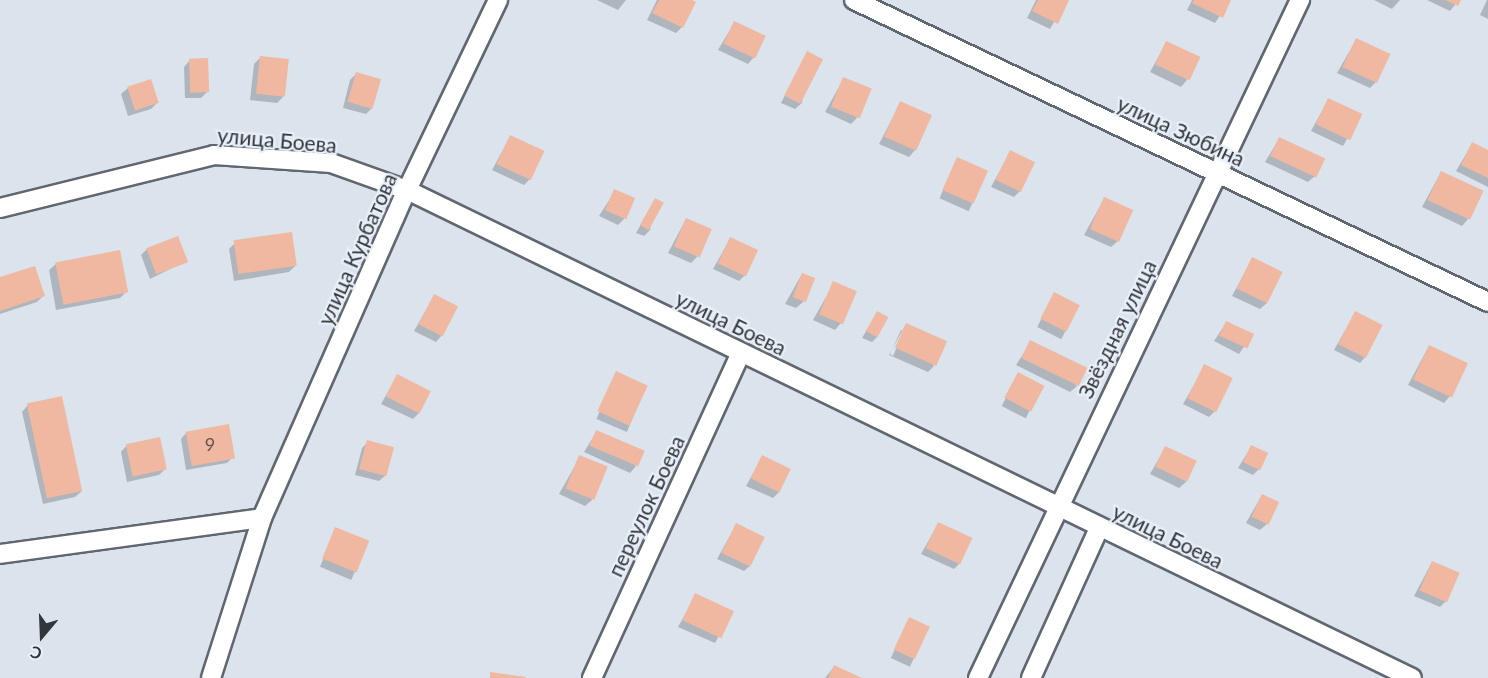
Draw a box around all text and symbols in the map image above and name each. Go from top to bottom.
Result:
street label: улица Зюбина [1113,90,1249,172]
street label: улица Боева [216,122,338,158]
street label: улица Курбатова [312,169,402,329]
street label: Звёздная улица [1073,256,1161,402]
street label: улица Боева [672,285,790,361]
street label: переулок Боева [602,432,690,580]
house number: 9 [205,433,215,455]
street label: улица Боева [1109,498,1227,574]
north arrow [12,606,72,666]
text: С [28,643,44,664]

